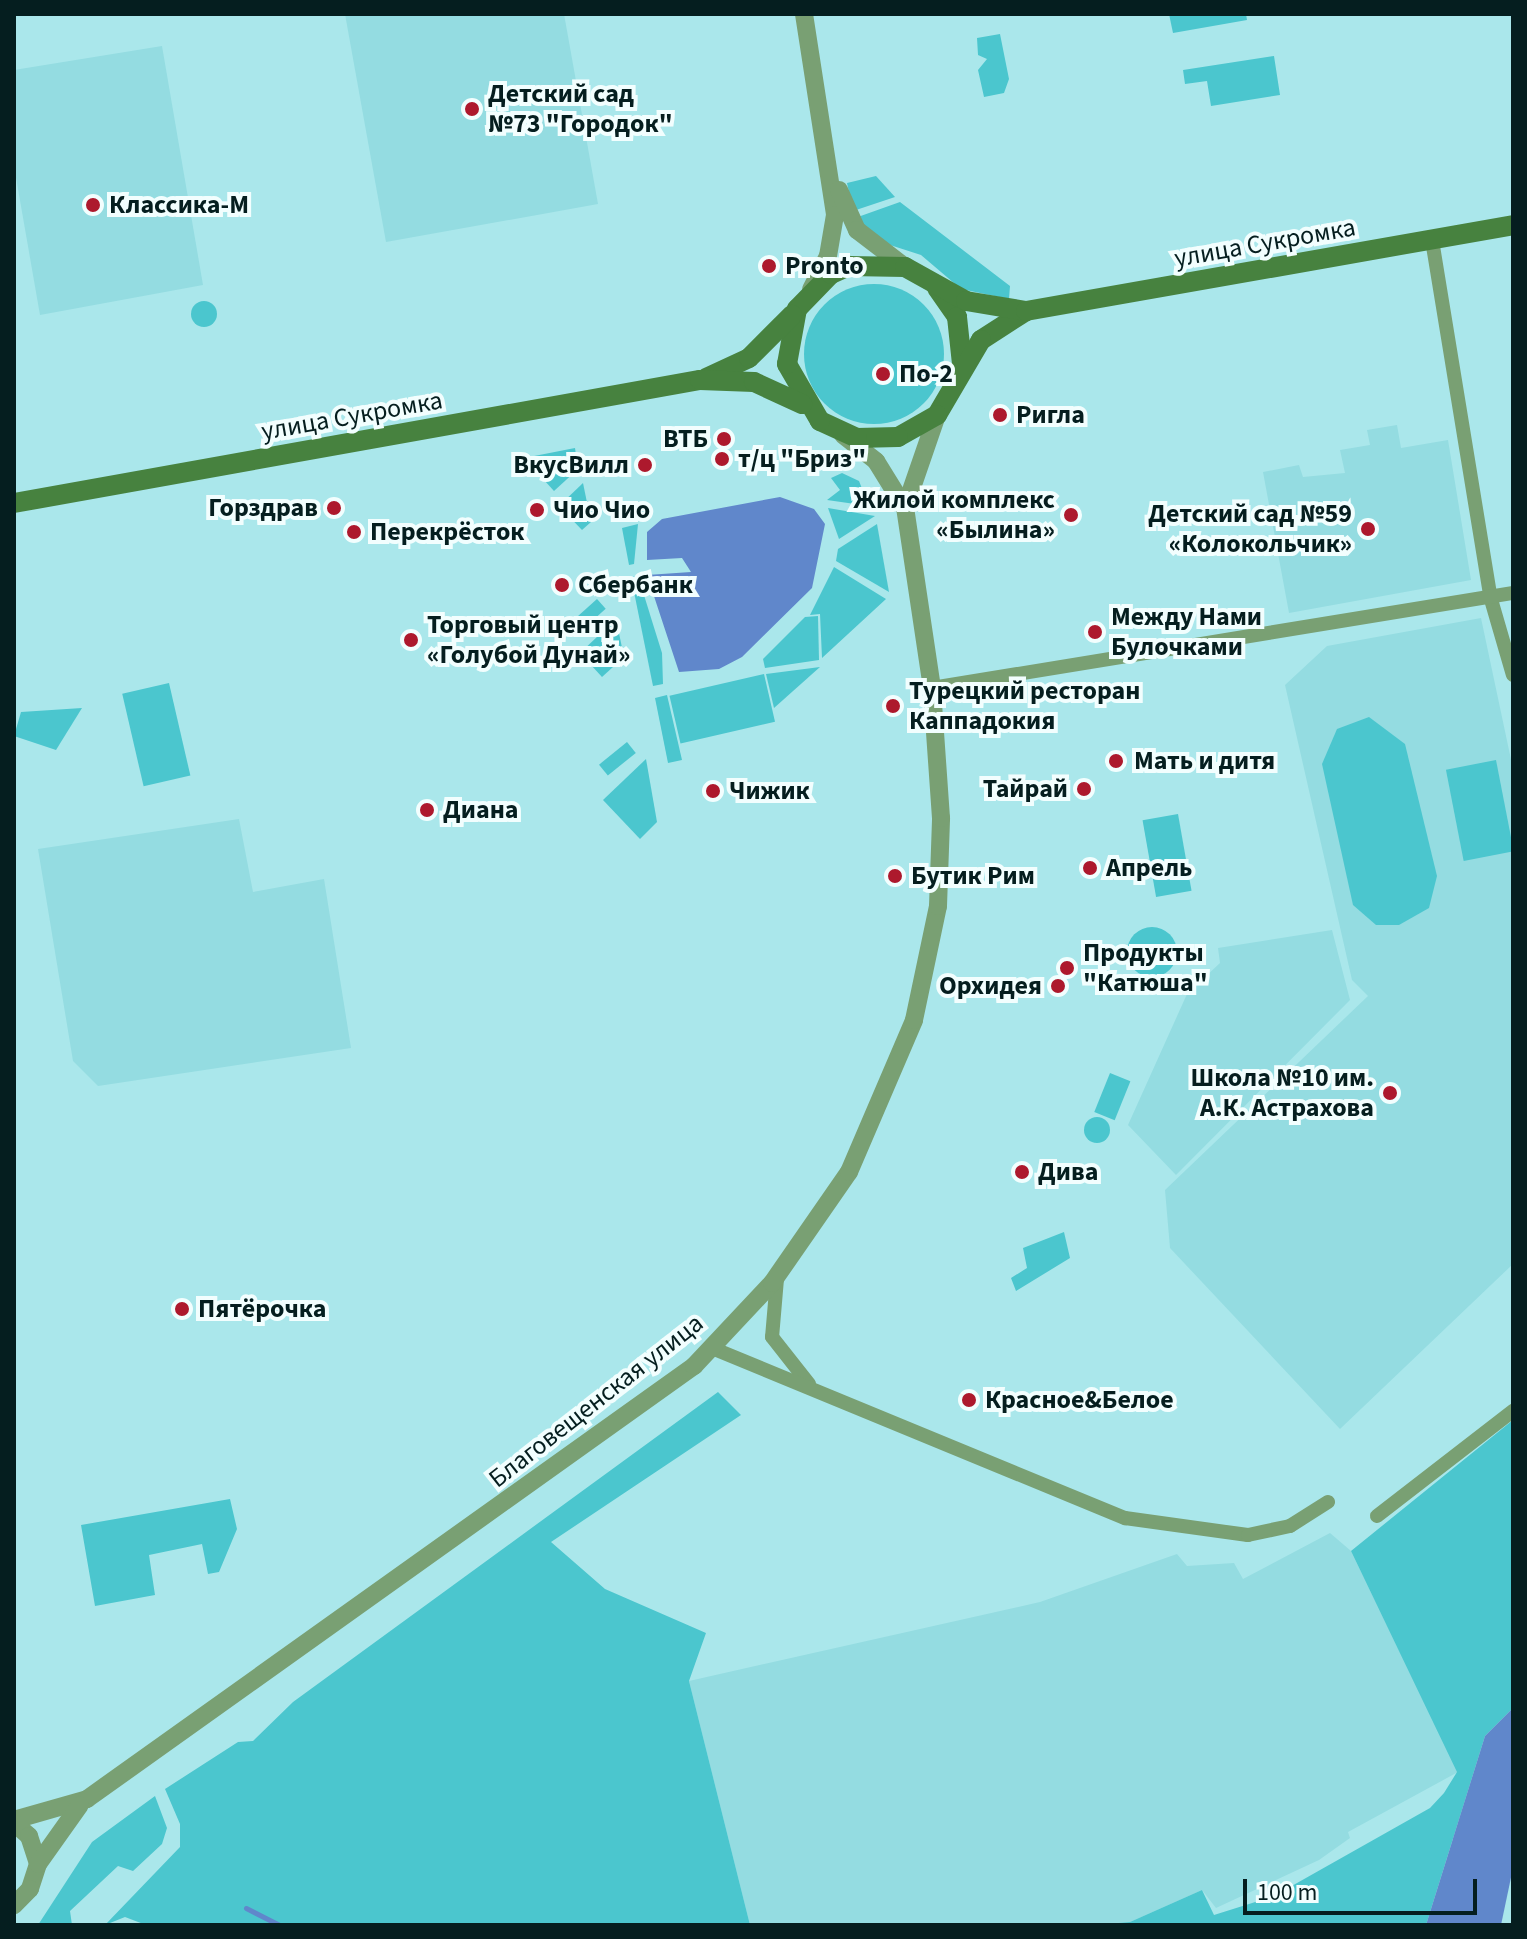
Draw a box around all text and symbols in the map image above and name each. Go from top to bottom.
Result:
place label: Детский сад №73 "Городок" [488,78,673,140]
marker: Детский сад №73 "Городок" [463,100,481,118]
place label: Классика-М [109,189,249,221]
marker: Классика-М [84,196,102,214]
street label: улица Сукромка [1172,212,1358,274]
place label: Pronto [785,250,864,282]
marker: Pronto [760,257,778,275]
place label: По-2 [899,358,953,390]
marker: По-2 [874,365,892,383]
street label: улица Сукромка [259,385,445,447]
place label: Ригла [1016,399,1085,431]
marker: Ригла [991,406,1009,424]
place label: ВТБ [663,423,708,455]
marker: ВТБ [715,430,733,448]
place label: т/ц "Бриз" [738,443,866,475]
place label: ВкусВилл [513,449,629,481]
marker: т/ц "Бриз" [713,450,731,468]
marker: ВкусВилл [636,456,654,474]
place label: Жилой комплекс «Былина» [853,484,1055,546]
place label: Горздрав [208,492,318,524]
place label: Чио Чио [553,494,650,526]
place label: Детский сад №59 «Колокольчик» [1148,498,1352,560]
marker: Горздрав [325,499,343,517]
marker: Чио Чио [528,501,546,519]
marker: Жилой комплекс «Былина» [1062,506,1080,524]
place label: Перекрёсток [370,516,525,548]
marker: Детский сад №59 «Колокольчик» [1359,520,1377,538]
marker: Перекрёсток [345,523,363,541]
place label: Сбербанк [578,569,693,601]
marker: Сбербанк [553,576,571,594]
place label: Между Нами Булочками [1111,601,1262,662]
place label: Торговый центр «Голубой Дунай» [427,609,630,670]
marker: Между Нами Булочками [1086,623,1104,641]
marker: Торговый центр «Голубой Дунай» [402,631,420,649]
place label: Турецкий ресторан Каппадокия [909,675,1140,736]
marker: Турецкий ресторан Каппадокия [884,697,902,715]
place label: Мать и дитя [1134,745,1275,777]
marker: Мать и дитя [1105,750,1127,772]
place label: Тайрай [983,773,1068,805]
place label: Чижик [729,775,810,807]
marker: Тайрай [1075,780,1093,798]
marker: Чижик [704,782,722,800]
place label: Диана [443,794,519,826]
marker: Диана [418,801,436,819]
place label: Апрель [1106,852,1193,884]
marker: Апрель [1081,859,1099,877]
place label: Бутик Рим [911,860,1035,892]
marker: Бутик Рим [886,867,904,885]
place label: Продукты "Катюша" [1083,937,1208,998]
marker: Продукты "Катюша" [1058,959,1076,977]
place label: Орхидея [939,970,1042,1002]
marker: Орхидея [1049,977,1067,995]
place label: Школа №10 им. А.К. Астрахова [1191,1062,1374,1124]
marker: Школа №10 им. А.К. Астрахова [1381,1084,1399,1102]
place label: Дива [1038,1156,1098,1188]
marker: Дива [1013,1163,1031,1181]
place label: Пятёрочка [198,1293,327,1325]
marker: Пятёрочка [173,1300,191,1318]
street label: Благовещенская улица [483,1308,709,1494]
place label: Красное&Белое [985,1384,1174,1416]
marker: Красное&Белое [960,1391,978,1409]
scale bar [1247,1863,1481,1913]
text: 100 m [1257,1875,1317,1910]

